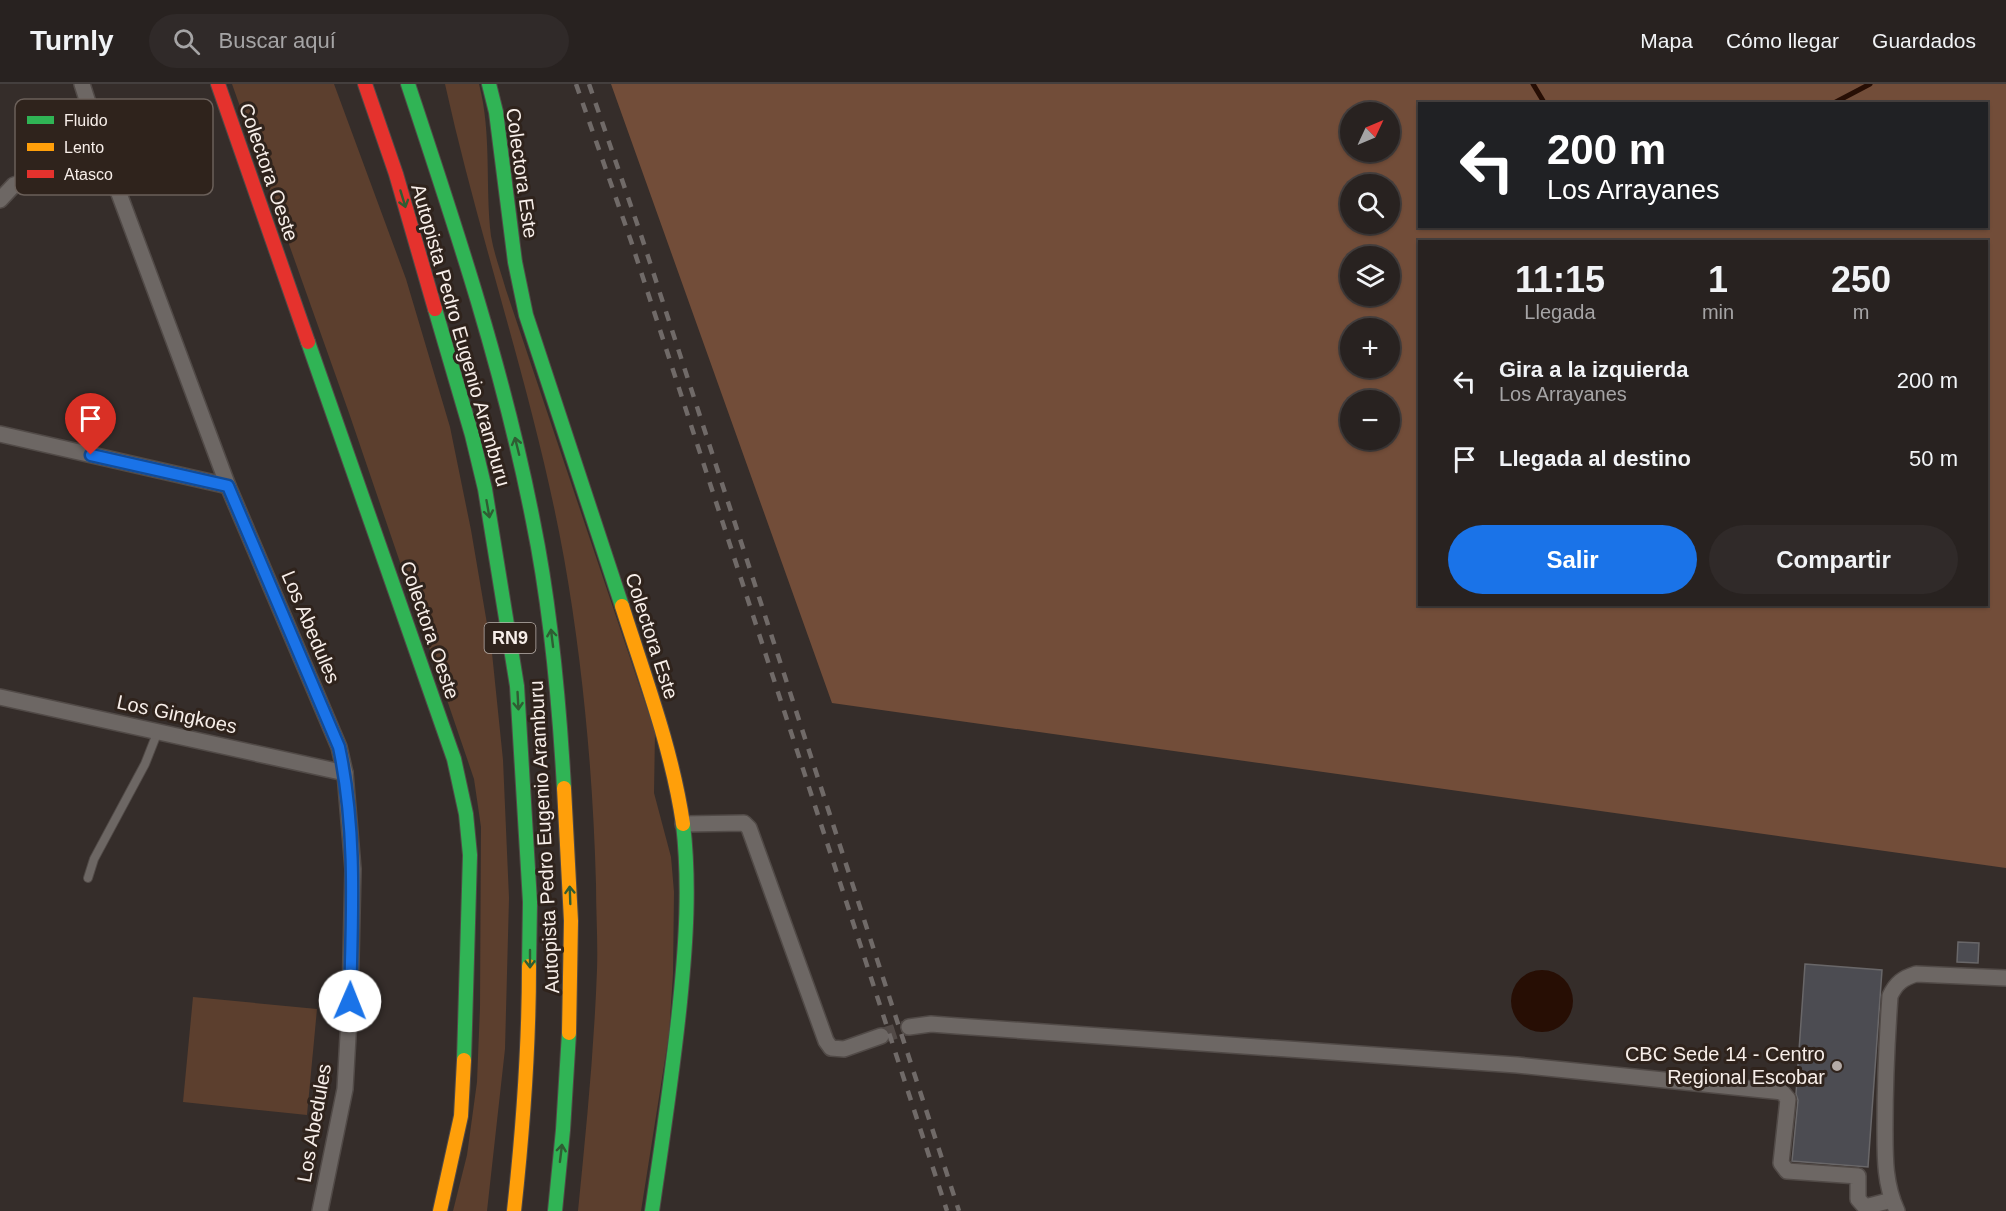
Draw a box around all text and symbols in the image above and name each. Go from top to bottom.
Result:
search box [149,14,569,68]
text: Turnly [30,25,113,56]
icon: search [170,25,203,58]
text: Buscar aquí [218,28,336,53]
text: Mapa [1640,29,1693,52]
text: Cómo llegar [1726,29,1839,52]
text: Guardados [1872,29,1976,52]
legend [15,99,213,195]
street label: Colectora Oeste [235,100,303,244]
north arrow [1340,102,1400,162]
map controls [1340,102,1400,450]
street label: Colectora Este [502,107,542,239]
text: Fluido [64,112,108,129]
icon: left [1448,126,1526,204]
text: 200 m [1547,126,1666,173]
text: Lento [64,139,104,156]
text: Atasco [64,166,113,183]
button: search [1340,174,1400,234]
text: Los Arrayanes [1547,175,1720,205]
street label: Autopista Pedro Eugenio Aramburu [407,181,515,489]
one-way arrow [398,189,409,208]
button: layers [1340,246,1400,306]
text: 11:15 [1515,259,1605,300]
text: 1 [1708,259,1728,300]
text: 250 [1831,259,1891,300]
text: Llegada [1524,301,1596,323]
text: min [1702,301,1734,323]
text: m [1853,301,1869,323]
button: + [1340,318,1400,378]
text: Gira a la izquierda [1499,357,1689,382]
icon: left [1448,365,1481,398]
text: 200 m [1897,368,1958,393]
text: Los Arrayanes [1499,383,1627,405]
button: − [1340,390,1400,450]
pin [65,393,116,455]
icon: arrive [74,402,107,435]
one-way arrow [510,437,522,456]
icon: arrive [1448,443,1481,476]
text: Llegada al destino [1499,446,1691,471]
text: 50 m [1909,446,1958,471]
one-way arrow [483,498,494,518]
button: Salir [1448,525,1697,594]
button: Compartir [1709,525,1958,594]
street label: Colectora Oeste [396,558,464,702]
street label: Los Abedules [277,567,345,687]
street label: Colectora Este [621,570,683,702]
road number: RN9 [484,623,536,653]
one-way arrow [546,629,557,648]
street label: Autopista Pedro Eugenio Aramburu [525,680,563,994]
street label: Los Gingkoes [115,691,239,737]
one-way arrow [513,691,524,711]
one-way arrow [564,886,576,906]
one-way arrow [524,948,536,968]
position arrow [318,969,382,1033]
place label: CBC Sede 14 - Centro Regional Escobar [1625,1043,1825,1088]
marker: CBC Sede 14 - Centro Regional Escobar [1830,1059,1844,1073]
street label: Los Abedules [293,1062,335,1184]
one-way arrow [556,1143,567,1163]

